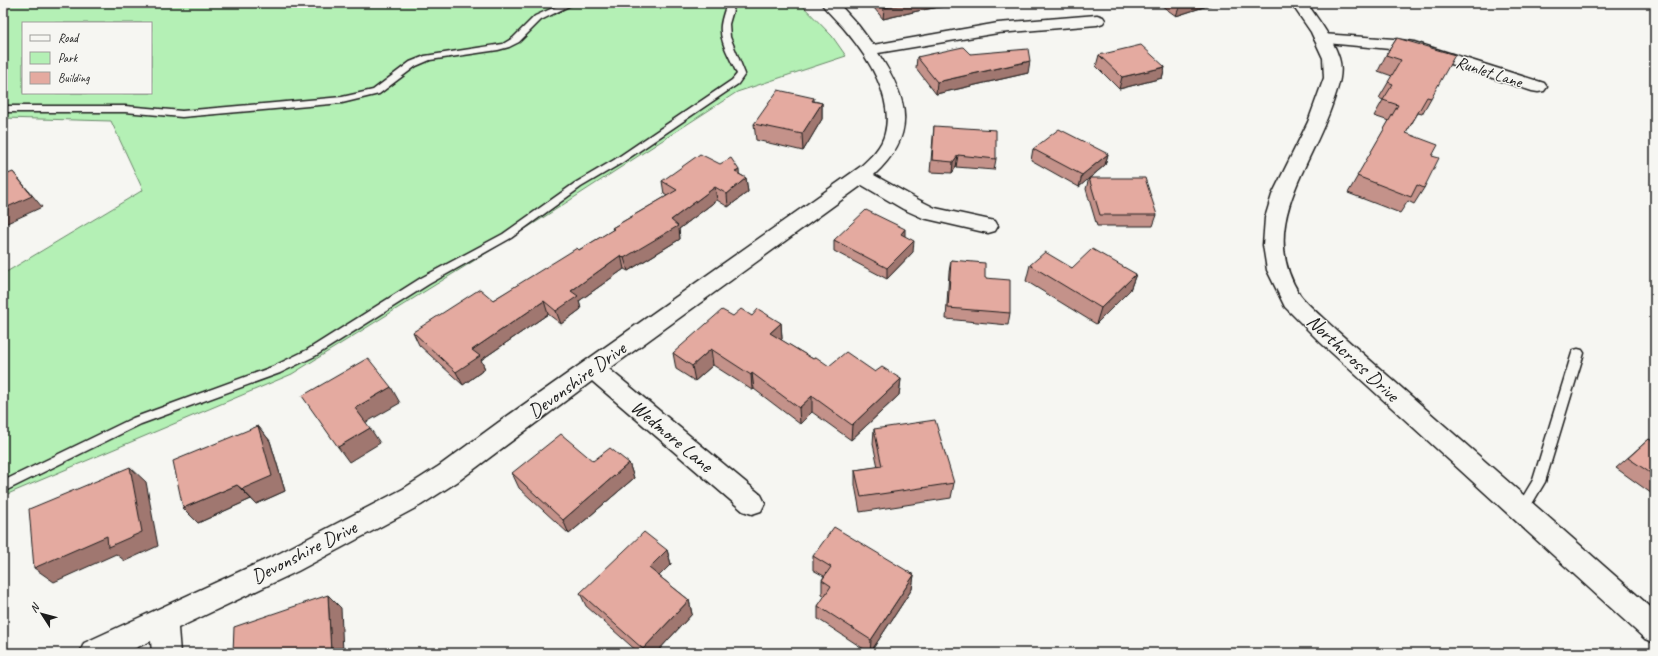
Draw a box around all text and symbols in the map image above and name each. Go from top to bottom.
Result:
legend [22,22,152,94]
text: Road [58,30,80,46]
text: Park [58,50,79,66]
street label: Runlet Lane [1453,51,1526,93]
text: Building [58,70,90,86]
street label: Northcross Drive [1302,309,1406,408]
street label: Devonshire Drive [523,335,632,424]
street label: Wedmore Lane [626,394,719,479]
street label: Devonshire Drive [247,514,362,589]
north arrow [22,594,62,634]
text: N [26,599,43,615]

